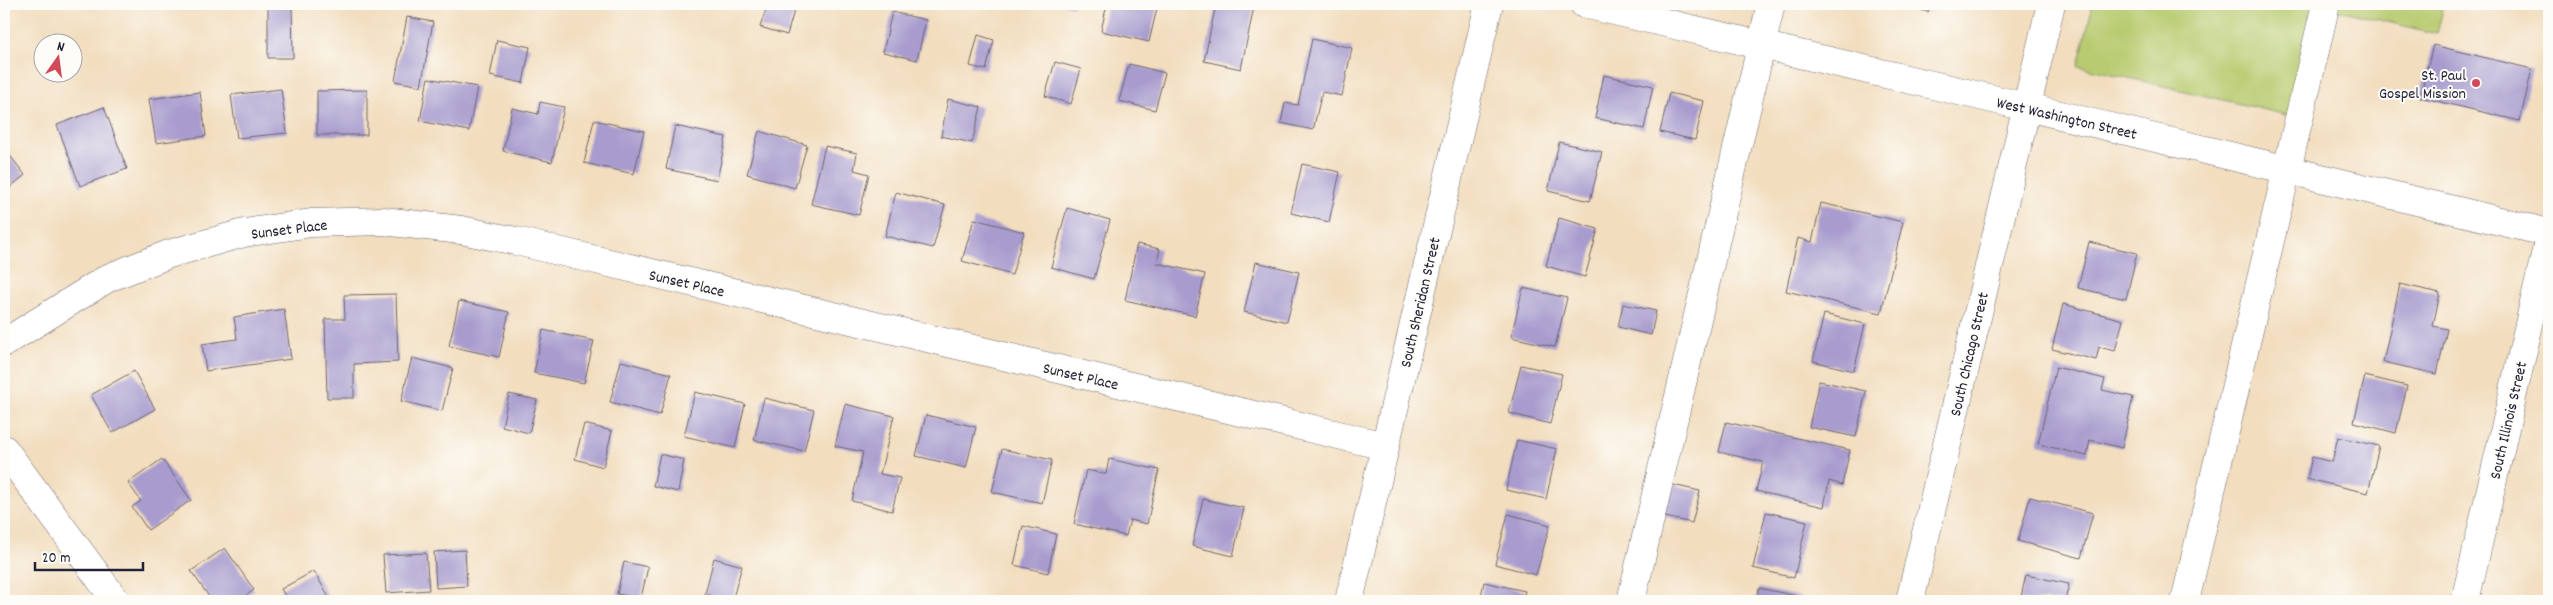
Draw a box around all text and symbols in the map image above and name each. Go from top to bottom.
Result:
north arrow [32,32,82,82]
text: N [55,37,67,58]
place label: St. Paul Gospel Mission [2379,65,2466,106]
marker: St. Paul Gospel Mission [2470,77,2482,89]
street label: West Washington Street [1994,92,2139,147]
street label: Sunset Place [250,214,329,247]
street label: South Sheridan Street [1395,235,1448,370]
street label: Sunset Place [646,265,726,304]
street label: South Chicago Street [1945,290,1996,419]
street label: Sunset Place [1040,358,1120,397]
street label: South Illinois Street [2485,359,2534,482]
scale bar [35,540,142,572]
text: 20 m [42,548,70,570]

